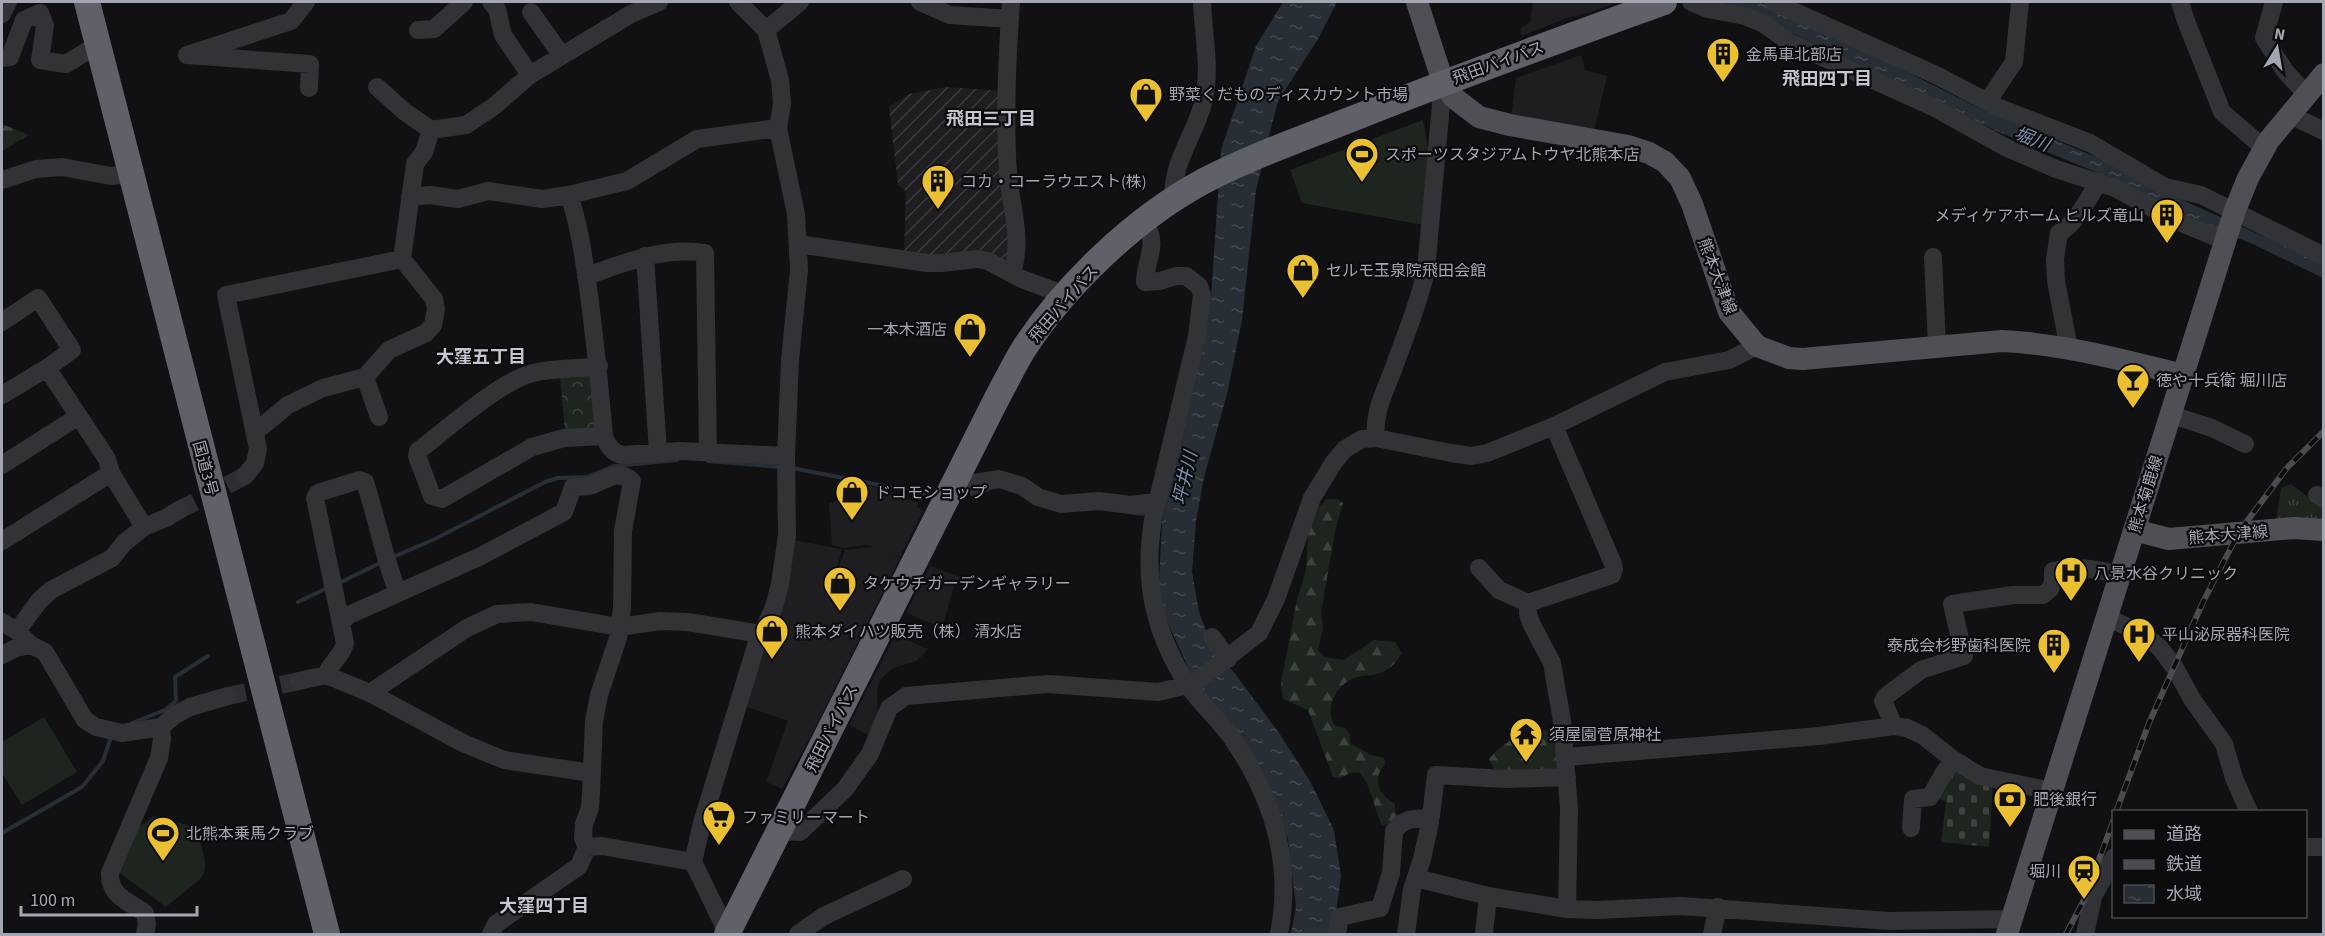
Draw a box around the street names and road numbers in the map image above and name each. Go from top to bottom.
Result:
street label: 飛田バイパス [1450,36,1547,90]
street label: 熊本大津線 [1692,235,1742,318]
street label: 飛田バイパス [1024,260,1103,347]
street label: 国道3号 [187,438,223,498]
street label: 熊本菊鹿線 [2124,453,2168,536]
street label: 熊本大津線 [2187,521,2269,549]
street label: 飛田バイパス [800,681,863,776]

